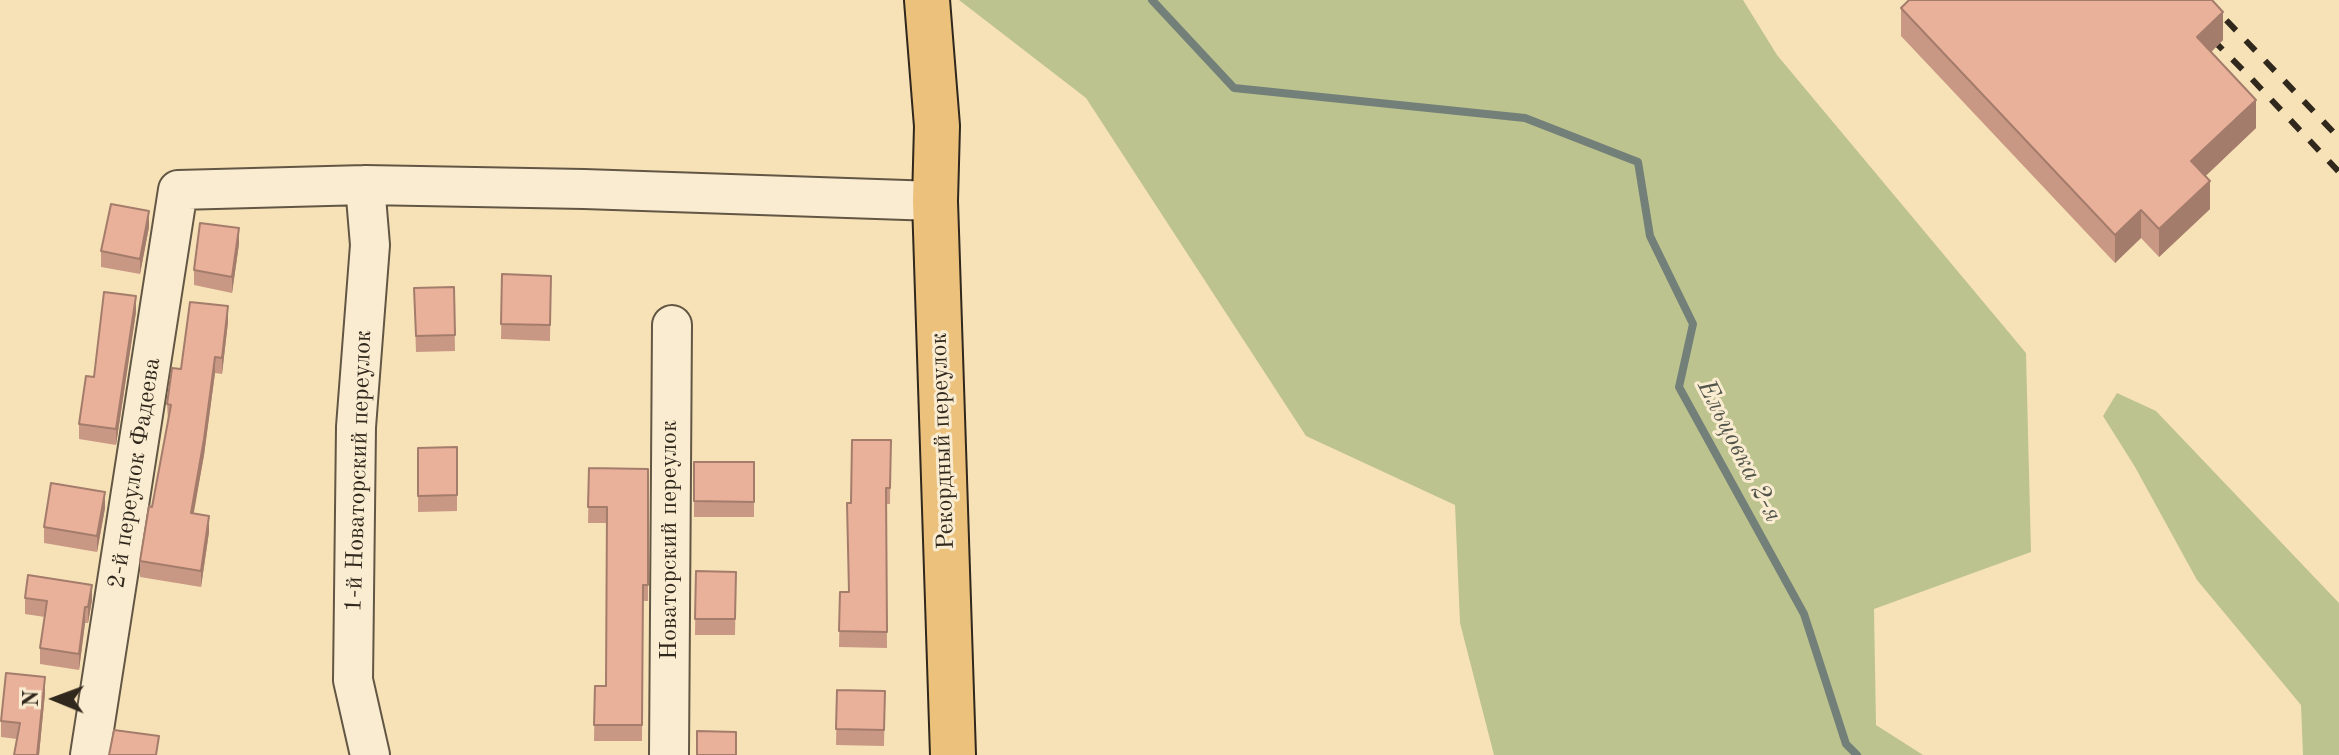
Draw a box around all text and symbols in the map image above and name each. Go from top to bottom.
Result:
street label: 1-й Новаторский переулок [340,329,378,613]
street label: Рекордный переулок [925,332,961,550]
street label: 2-й переулок Фадеева [103,355,167,591]
water label: Ельцовка 2-я [1690,375,1788,527]
street label: Новаторский переулок [656,420,684,660]
north arrow [16,659,96,739]
text: N [21,690,43,707]

